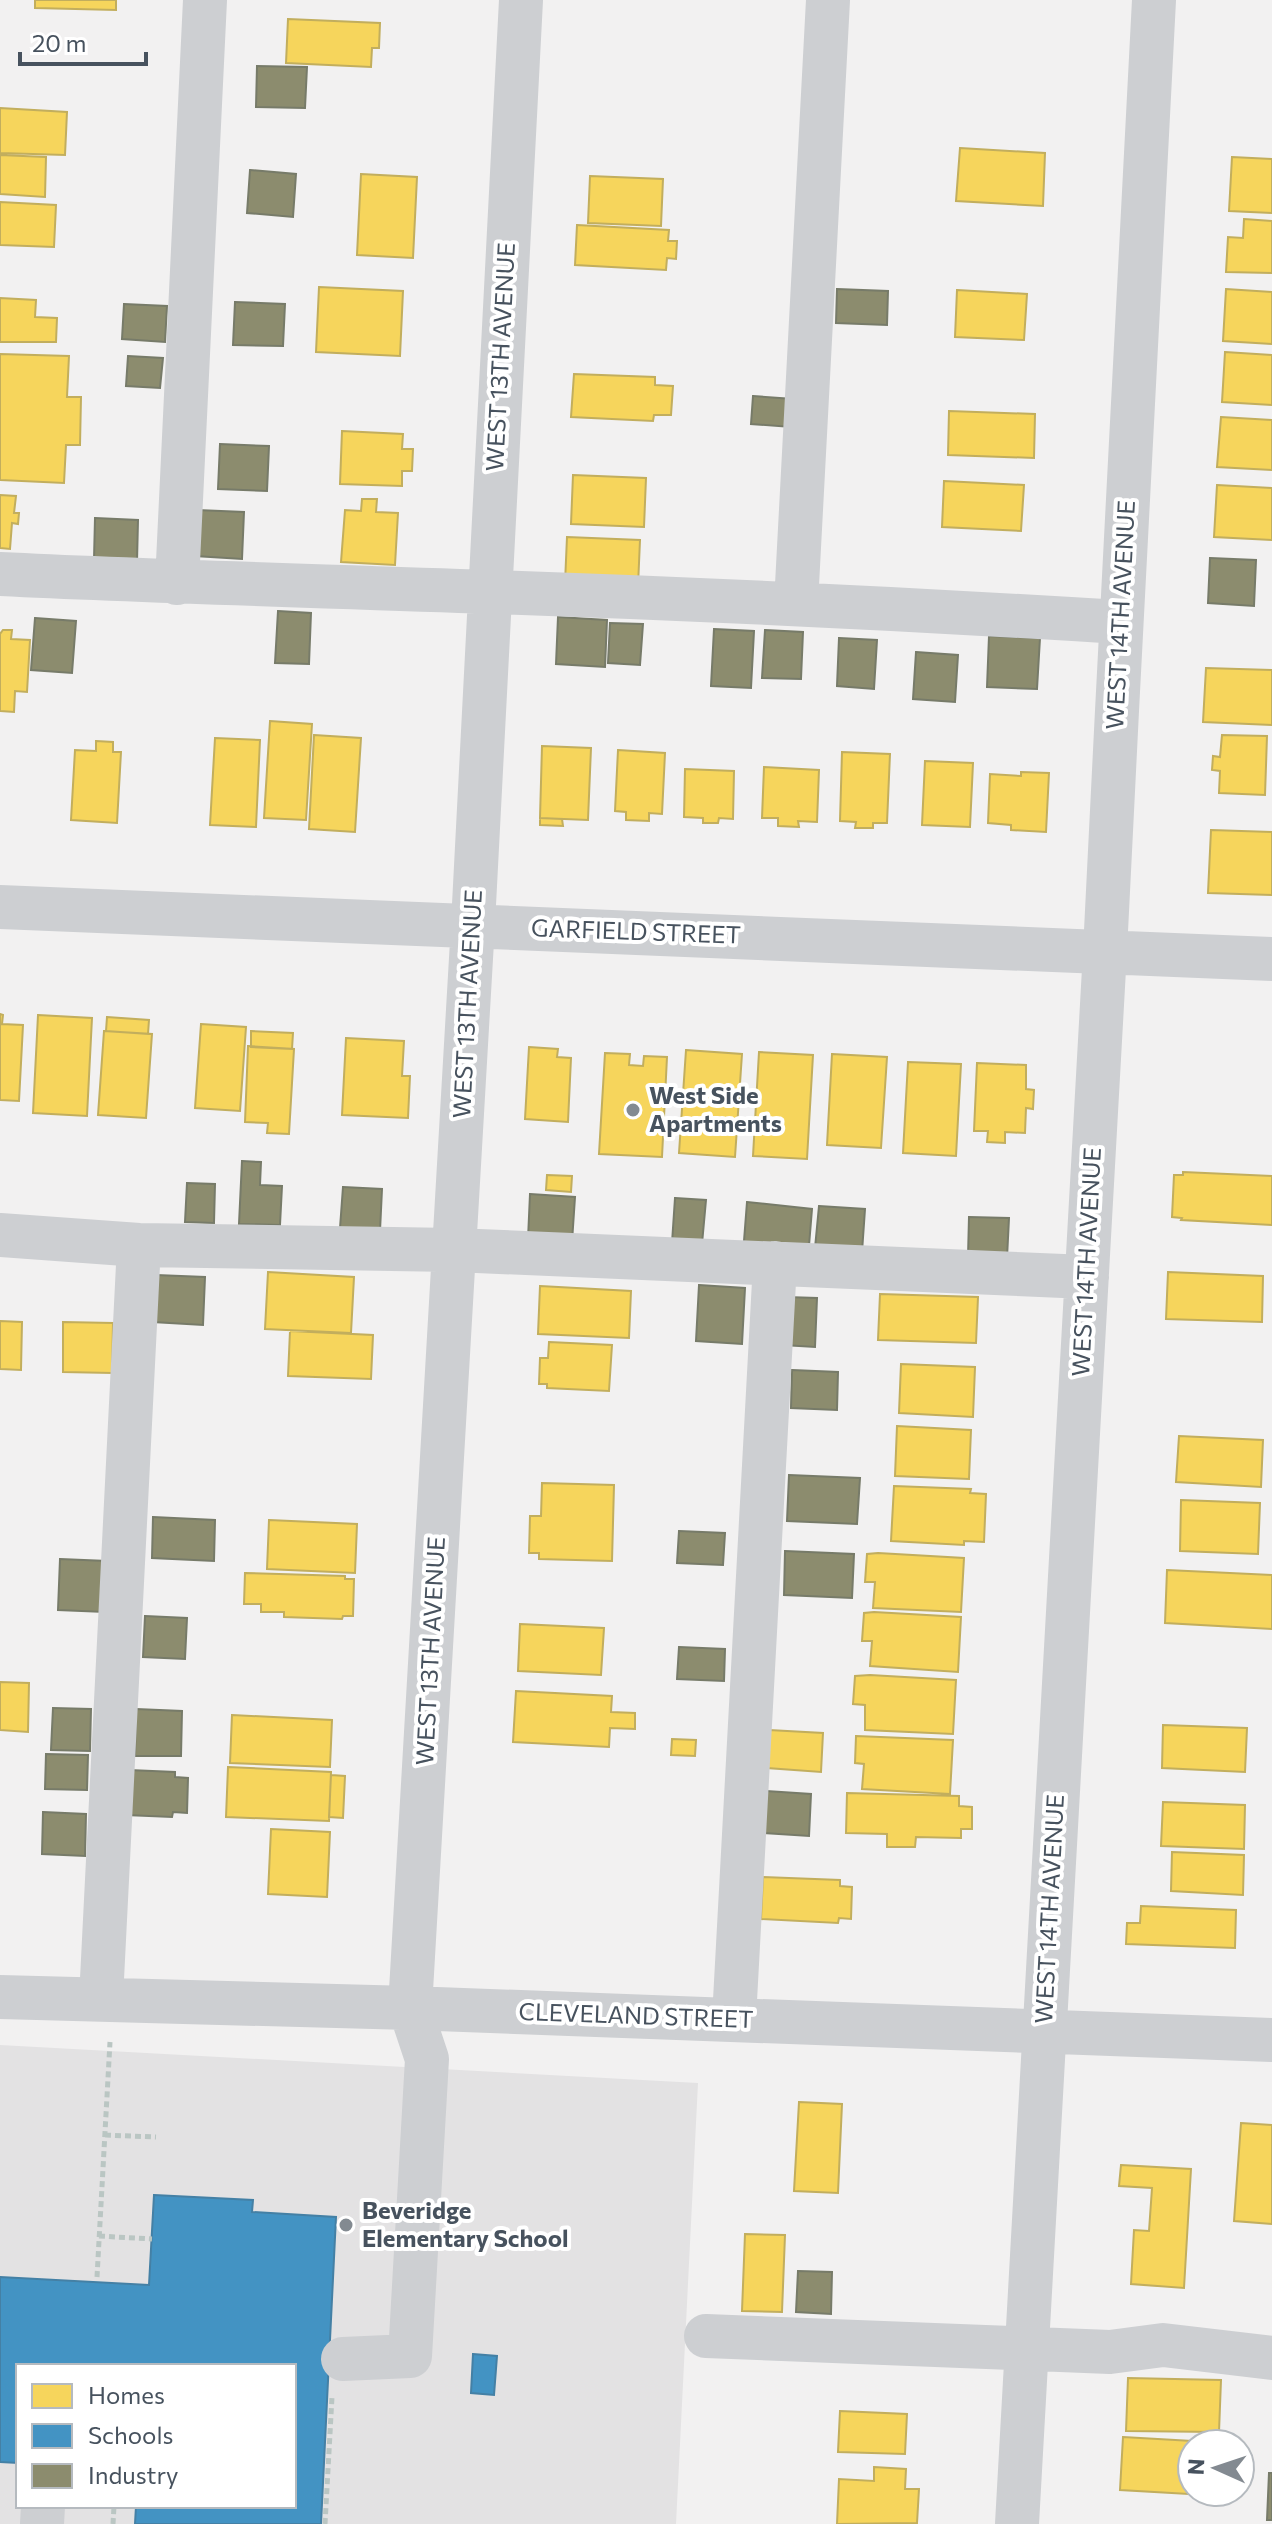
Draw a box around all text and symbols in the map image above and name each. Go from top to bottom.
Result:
scale bar [20,16,146,66]
text: 20 m [32,28,86,57]
street label: WEST 13TH AVENUE [479,242,520,472]
street label: WEST 14TH AVENUE [1099,500,1140,730]
street label: WEST 13TH AVENUE [446,889,487,1119]
street label: GARFIELD STREET [531,912,742,949]
place label: West Side Apartments [649,1080,782,1137]
marker: West Side Apartments [624,1101,642,1119]
street label: WEST 14TH AVENUE [1065,1147,1106,1377]
street label: WEST 13TH AVENUE [409,1536,450,1766]
street label: WEST 14TH AVENUE [1028,1794,1069,2024]
street label: CLEVELAND STREET [518,1996,754,2033]
place label: Beveridge Elementary School [362,2195,569,2252]
marker: Beveridge Elementary School [337,2216,355,2234]
legend [16,2364,296,2508]
text: Homes [88,2380,165,2409]
text: Schools [88,2420,173,2449]
north arrow [1176,2428,1256,2508]
text: N [1182,2458,1209,2476]
text: Industry [88,2460,178,2489]

